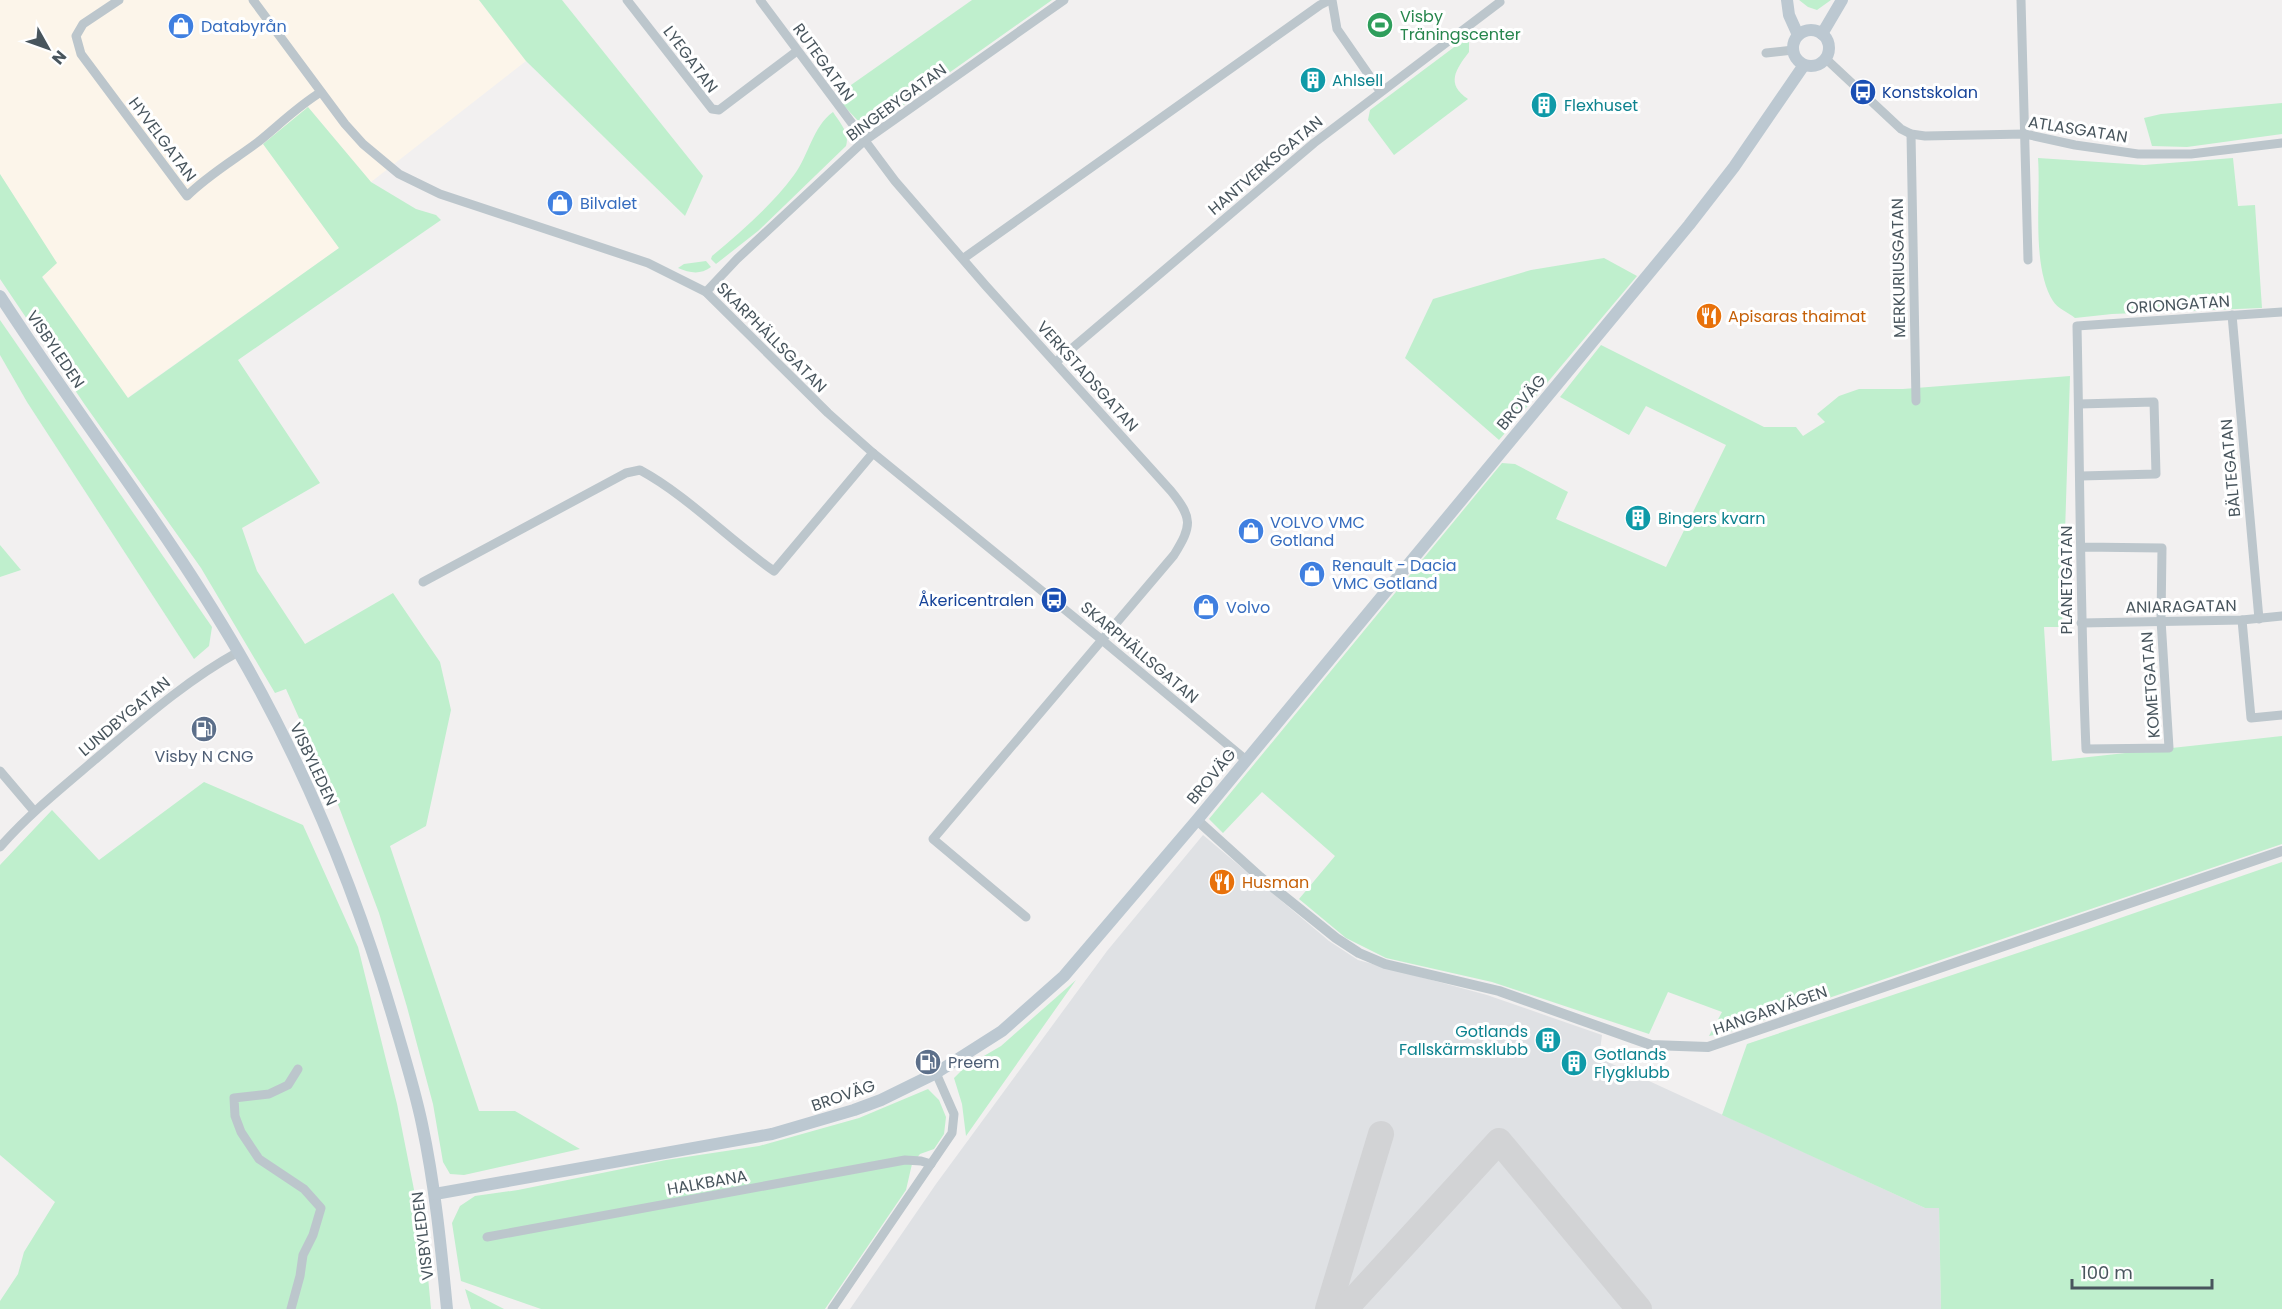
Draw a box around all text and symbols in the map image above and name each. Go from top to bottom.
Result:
place label: Visby Träningscenter [1400,5,1521,46]
sports icon: Visby Träningscenter [1365,10,1395,40]
shop icon: Databyrån [166,11,196,41]
place label: Databyrån [201,15,287,38]
north arrow [18,18,78,78]
street label: RUTEGATAN [787,19,860,106]
street label: LYEGATAN [658,21,723,98]
text: N [46,45,72,69]
street label: BINGEBYGATAN [842,58,951,147]
building icon: Ahlsell [1298,65,1328,95]
place label: Ahlsell [1332,69,1383,92]
bus stop icon: Konstskolan [1848,77,1878,107]
place label: Konstskolan [1882,81,1978,104]
building icon: Flexhuset [1529,90,1559,120]
street label: HYVELGATAN [123,92,202,186]
place label: Flexhuset [1564,94,1638,117]
street label: HANTVERKSGATAN [1203,110,1328,220]
street label: ATLASGATAN [2027,110,2129,149]
shop icon: Bilvalet [545,188,575,218]
place label: Bilvalet [580,192,637,215]
street label: MERKURIUSGATAN [1886,198,1911,338]
street label: SKARPHÄLLSGATAN [711,277,832,398]
street label: ORIONGATAN [2125,289,2231,320]
restaurant icon: Apisaras thaimat [1694,301,1724,331]
place label: Apisaras thaimat [1728,305,1866,328]
street label: VISBYLEDEN [21,306,90,393]
street label: VERKSTADSGATAN [1032,316,1144,437]
street label: BROVÄG [1491,370,1551,435]
street label: BÄLTEGATAN [2215,418,2246,518]
building icon: Bingers kvarn [1623,503,1653,533]
place label: Bingers kvarn [1658,507,1766,530]
place label: VOLVO VMC Gotland [1270,511,1365,552]
shop icon: VOLVO VMC Gotland [1236,516,1266,546]
street label: PLANETGATAN [2055,526,2078,635]
place label: Renault - Dacia VMC Gotland [1332,554,1457,595]
shop icon: Renault - Dacia VMC Gotland [1297,559,1327,589]
bus stop icon: Åkericentralen [1039,585,1069,615]
place label: Åkericentralen [919,589,1034,612]
shop icon: Volvo [1191,592,1221,622]
street label: ANIARAGATAN [2125,594,2237,619]
street label: SKARPHÄLLSGATAN [1076,596,1204,709]
place label: Volvo [1226,596,1270,619]
street label: KOMETGATAN [2135,631,2166,739]
street label: LUNDBYGATAN [74,671,175,762]
fuel station icon: Visby N CNG [189,714,219,744]
street label: VISBYLEDEN [284,719,343,809]
street label: BROVÄG [1181,744,1241,809]
place label: Visby N CNG [155,745,253,768]
restaurant icon: Husman [1207,867,1237,897]
place label: Husman [1242,871,1309,894]
street label: HANGARVÄGEN [1710,980,1830,1041]
place label: Gotlands Fallskärmsklubb [1399,1020,1528,1061]
building icon: Gotlands Fallskärmsklubb [1533,1025,1563,1055]
place label: Gotlands Flygklubb [1594,1043,1670,1084]
fuel station icon: Preem [913,1047,943,1077]
building icon: Gotlands Flygklubb [1559,1048,1589,1078]
place label: Preem [948,1051,1000,1074]
street label: BROVÄG [808,1074,878,1117]
street label: HALKBANA [665,1164,749,1201]
street label: VISBYLEDEN [406,1190,439,1282]
scale bar [2072,1252,2212,1290]
text: 100 m [2081,1260,2133,1285]

